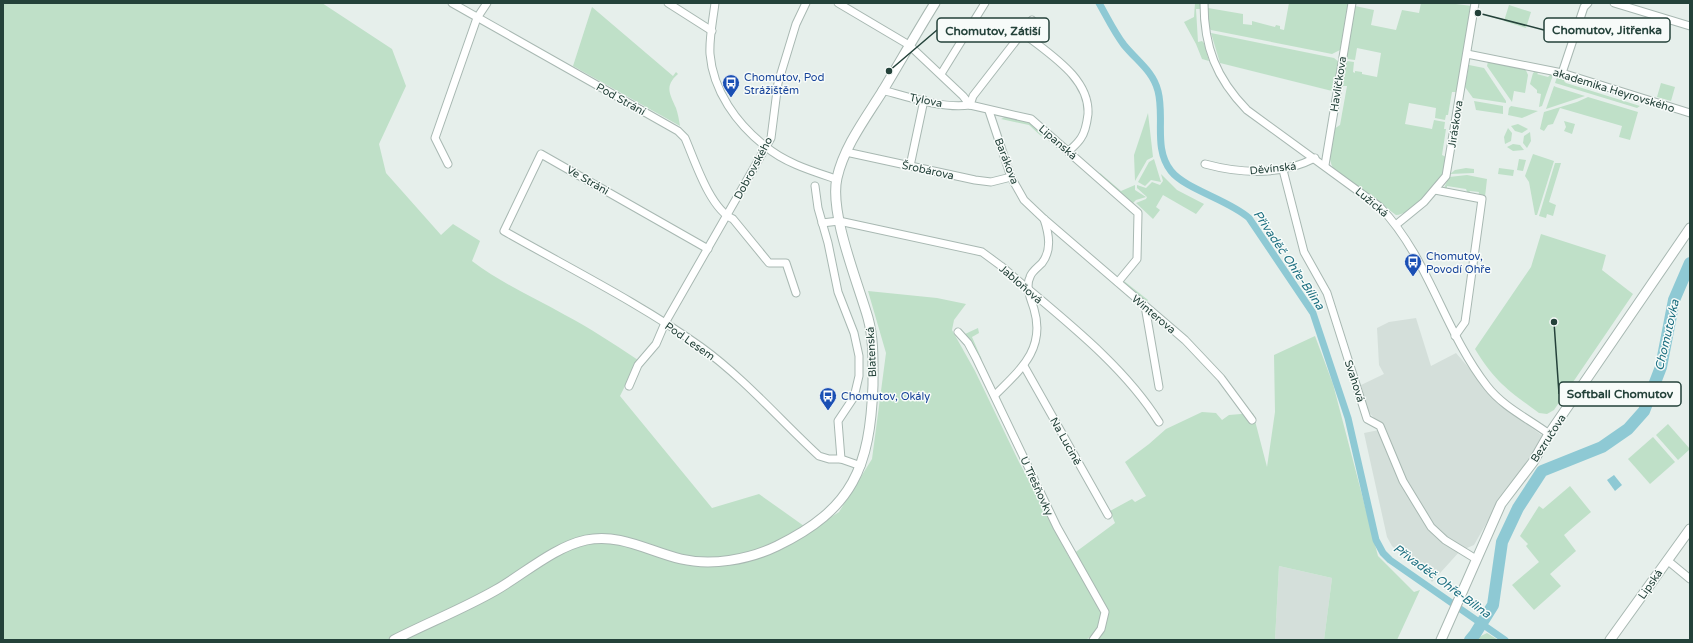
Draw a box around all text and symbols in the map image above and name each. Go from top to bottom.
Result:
callout: Chomutov, Zátiší [937,18,1049,42]
callout: Chomutov, Jitřenka [1544,18,1670,42]
text: Chomutov, Jitřenka [1552,23,1662,37]
text: Chomutov, Zátiší [945,24,1041,38]
street label: Havlíčkova [1328,55,1349,113]
street label: akademika Heyrovského [1551,66,1677,115]
place label: Chomutov, Pod Strážištěm [744,71,825,97]
bus stop icon: Chomutov, Pod Strážištěm [721,73,741,98]
street label: Pod Strání [594,81,648,118]
street label: Tylova [908,91,943,110]
street label: Jiráskova [1445,99,1466,149]
street label: Lipanská [1036,122,1079,162]
street label: Dobrovského [732,134,776,202]
street label: Barákova [992,136,1021,186]
street label: Šrobárova [901,158,955,182]
street label: Děvínská [1249,160,1297,177]
street label: Ve Stráni [564,163,611,198]
street label: Lužická [1352,185,1391,220]
water label: Přivaděč Ohře-Bílina [1251,208,1328,313]
place label: Chomutov, Povodí Ohře [1426,250,1491,276]
bus stop icon: Chomutov, Povodí Ohře [1403,252,1423,277]
street label: Jabloňová [996,262,1045,307]
street label: Winterova [1129,292,1178,336]
water label: Chomutovka [1652,298,1682,372]
street label: Pod Lesem [662,319,717,363]
street label: Blatenská [864,326,879,378]
street label: Svahová [1342,358,1367,404]
callout: Softball Chomutov [1559,382,1681,406]
bus stop icon: Chomutov, Okály [818,386,838,411]
text: Softball Chomutov [1567,387,1674,401]
place label: Chomutov, Okály [841,390,930,403]
street label: Bezručova [1528,412,1569,465]
street label: Na Lucině [1047,415,1084,467]
street label: U Třešňovky [1017,455,1056,518]
water label: Přivaděč Ohře-Bílina [1391,541,1494,621]
street label: Lipská [1636,567,1665,602]

